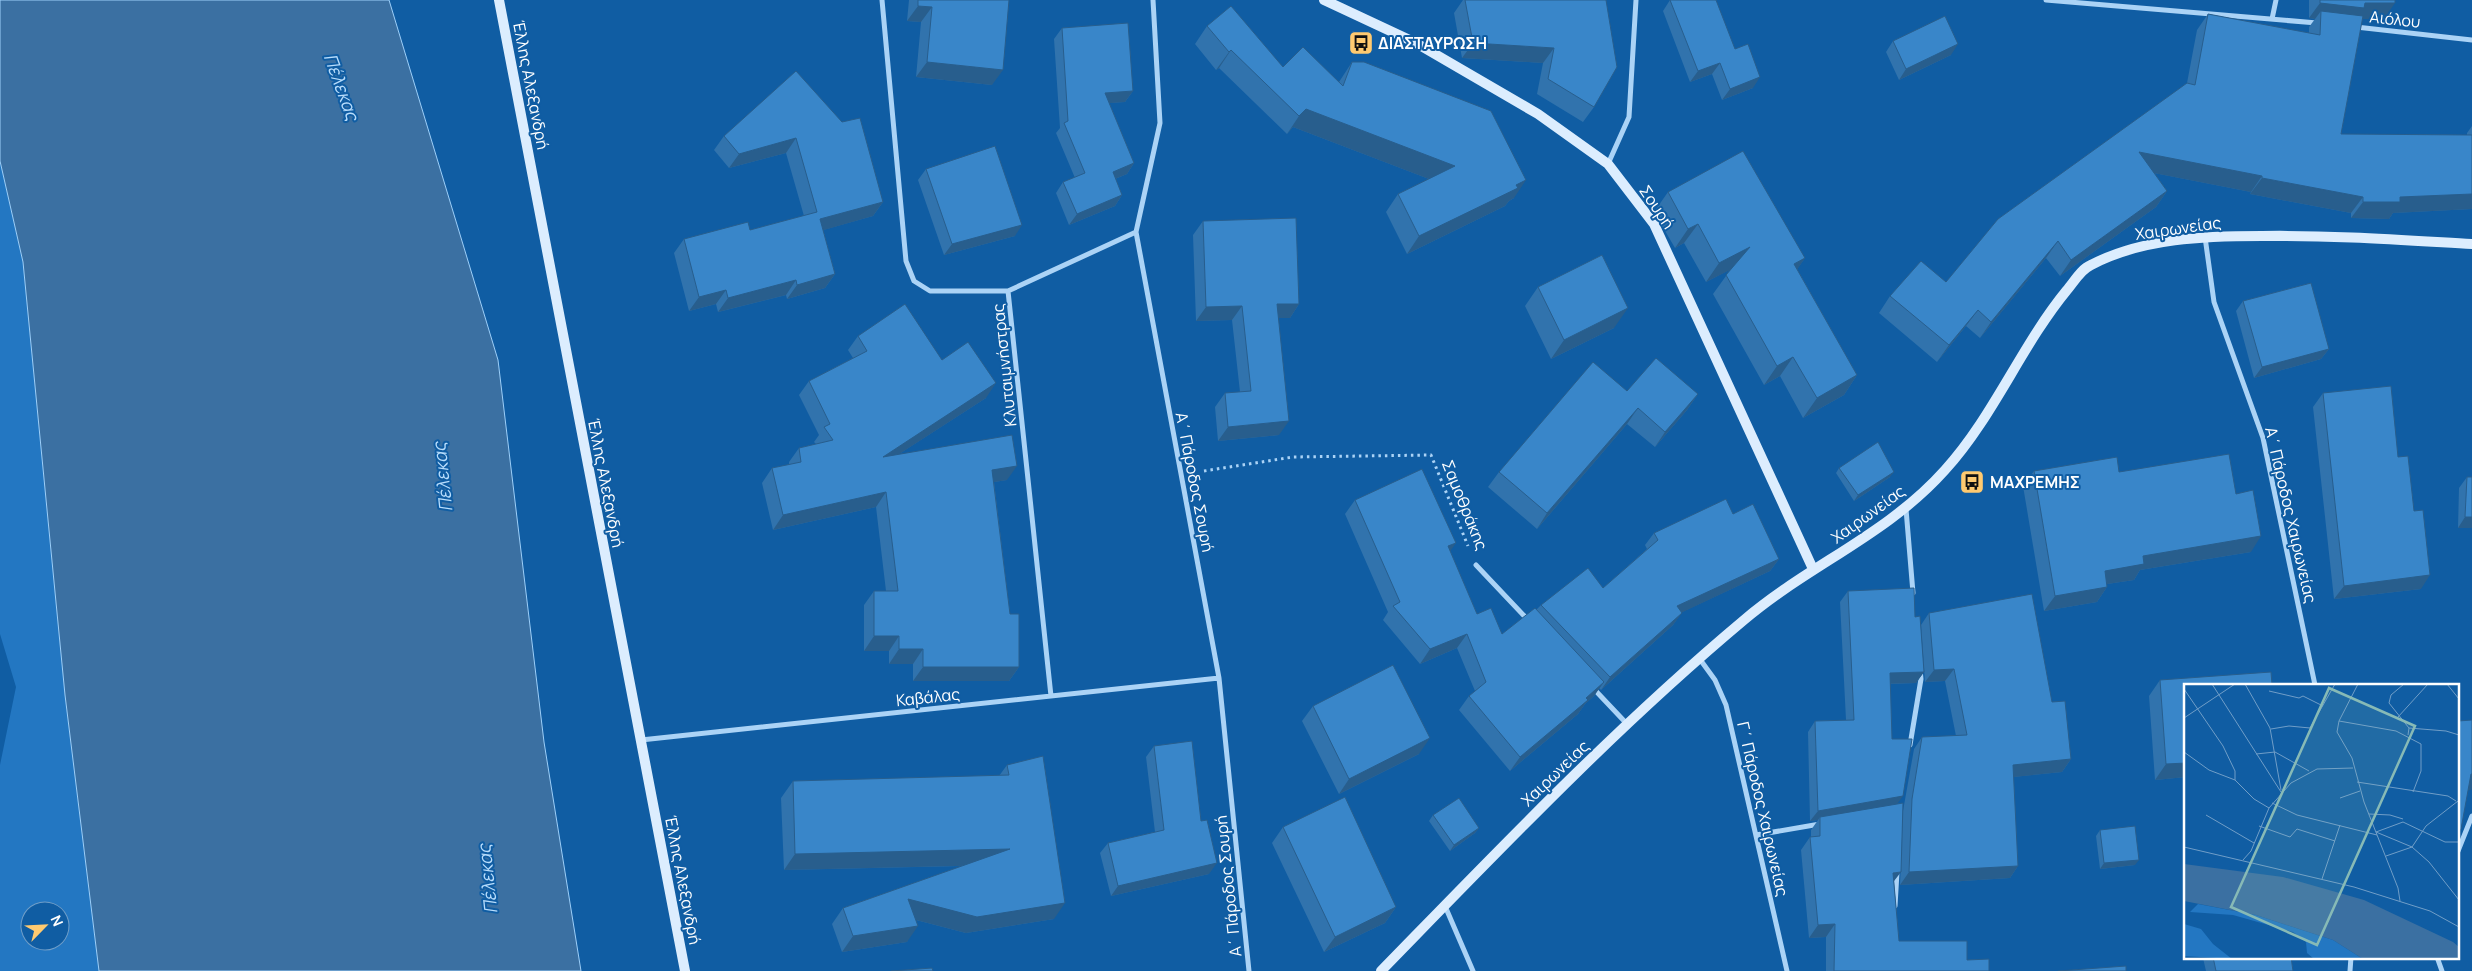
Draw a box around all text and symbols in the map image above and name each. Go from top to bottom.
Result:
street label: Αιόλου [2369,5,2421,33]
street label: Έλλης Αλεξανδρή [508,19,554,151]
bus stop icon: ΔΙΑΣΤΑΥΡΩΣΗ [1348,30,1374,56]
place label: ΔΙΑΣΤΑΥΡΩΣΗ [1378,32,1487,54]
water label: Πέλεκας [319,50,366,125]
street label: Σουρή [1634,181,1680,233]
street label: Χαιρωνείας [2134,211,2223,245]
street label: Κλυταιμνήστρας [987,302,1021,428]
street label: Α΄ Πάροδος Σουρή [1171,410,1219,554]
street label: Έλλης Αλεξανδρή [583,417,629,549]
street label: Α΄ Πάροδος Χαιρωνείας [2260,425,2322,605]
water label: Πέλεκας [426,439,458,513]
street label: Σαμοθράκης [1437,457,1493,553]
bus stop icon: ΜΑΧΡΕΜΗΣ [1959,469,1985,495]
place label: ΜΑΧΡΕΜΗΣ [1990,471,2080,493]
street label: Χαιρωνείας [1827,480,1910,548]
street label: Καβάλας [895,683,961,711]
inset map [2184,684,2460,958]
street label: Γ΄ Πάροδος Χαιρωνείας [1732,720,1794,899]
street label: Χαιρωνείας [1516,735,1594,811]
street label: Έλλης Αλεξανδρή [660,814,706,946]
street label: Α΄ Πάροδος Σουρή [1210,814,1246,958]
water label: Πέλεκας [471,841,503,915]
north arrow [20,901,70,951]
text: N [47,912,68,929]

